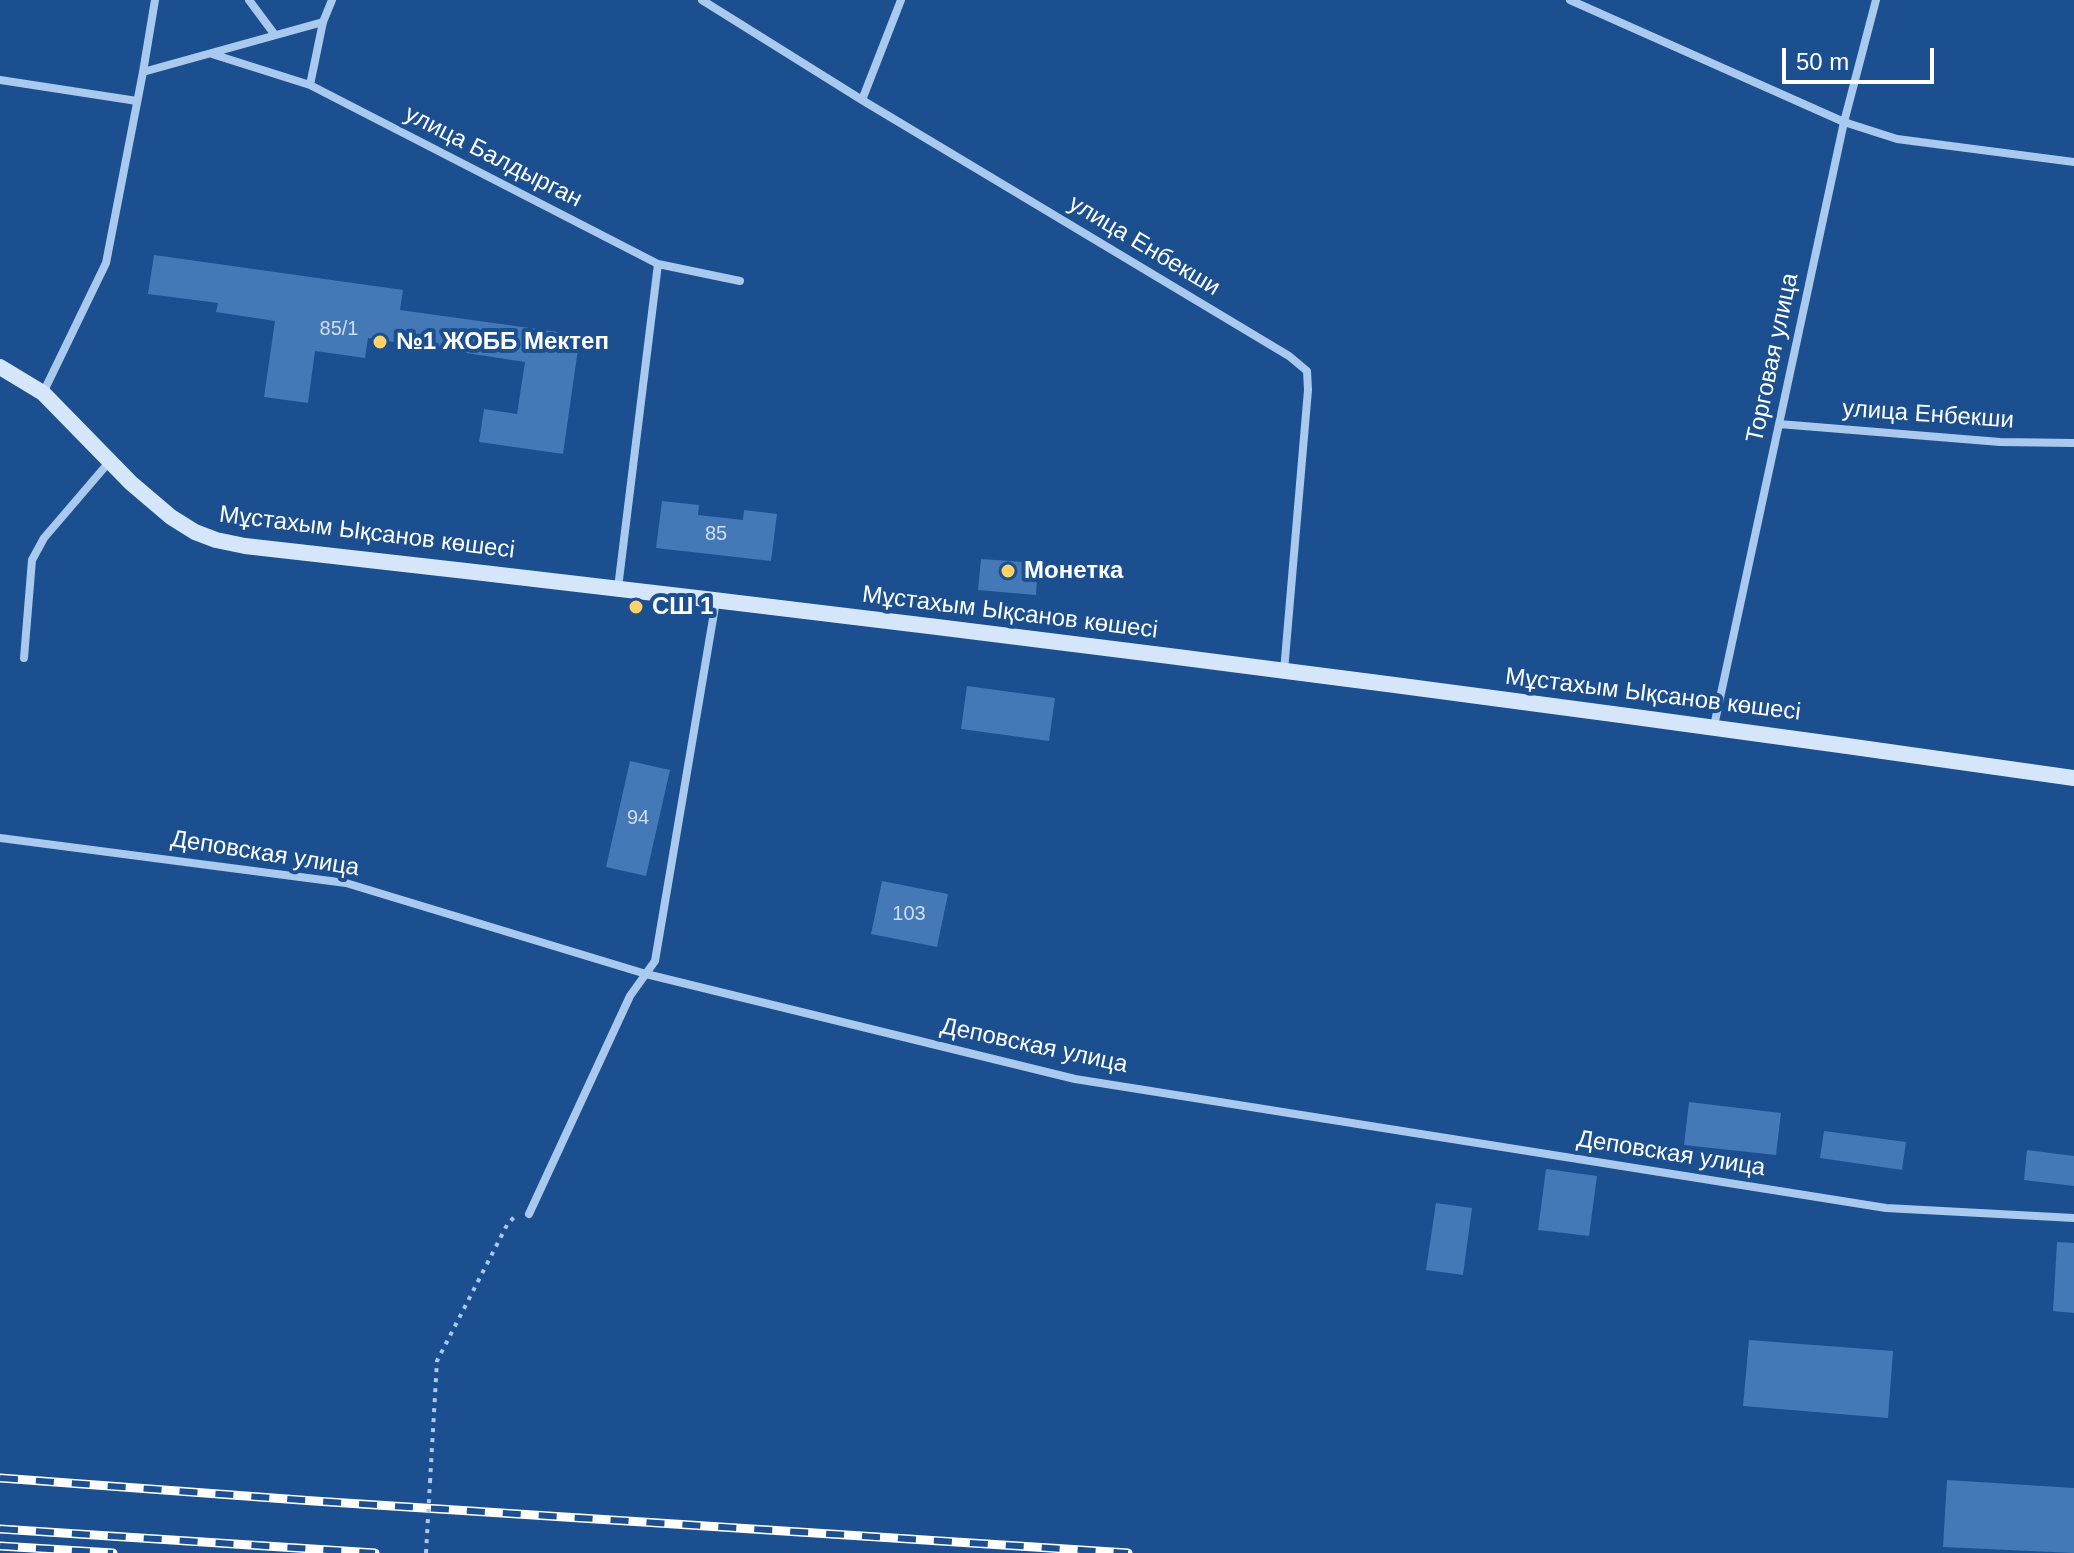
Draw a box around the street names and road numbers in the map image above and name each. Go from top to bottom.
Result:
street label: улица Балдырган [400,100,586,214]
street label: улица Енбекши [1063,189,1225,303]
street label: Торговая улица [1741,271,1805,445]
street label: улица Енбекши [1841,395,2015,435]
street label: Мұстахым Ықсанов көшесі [218,501,516,565]
street label: Мұстахым Ықсанов көшесі [861,581,1159,645]
street label: Мұстахым Ықсанов көшесі [1504,663,1802,727]
street label: Деповская улица [169,825,361,883]
street label: Деповская улица [938,1012,1130,1080]
street label: Деповская улица [1575,1125,1767,1183]

